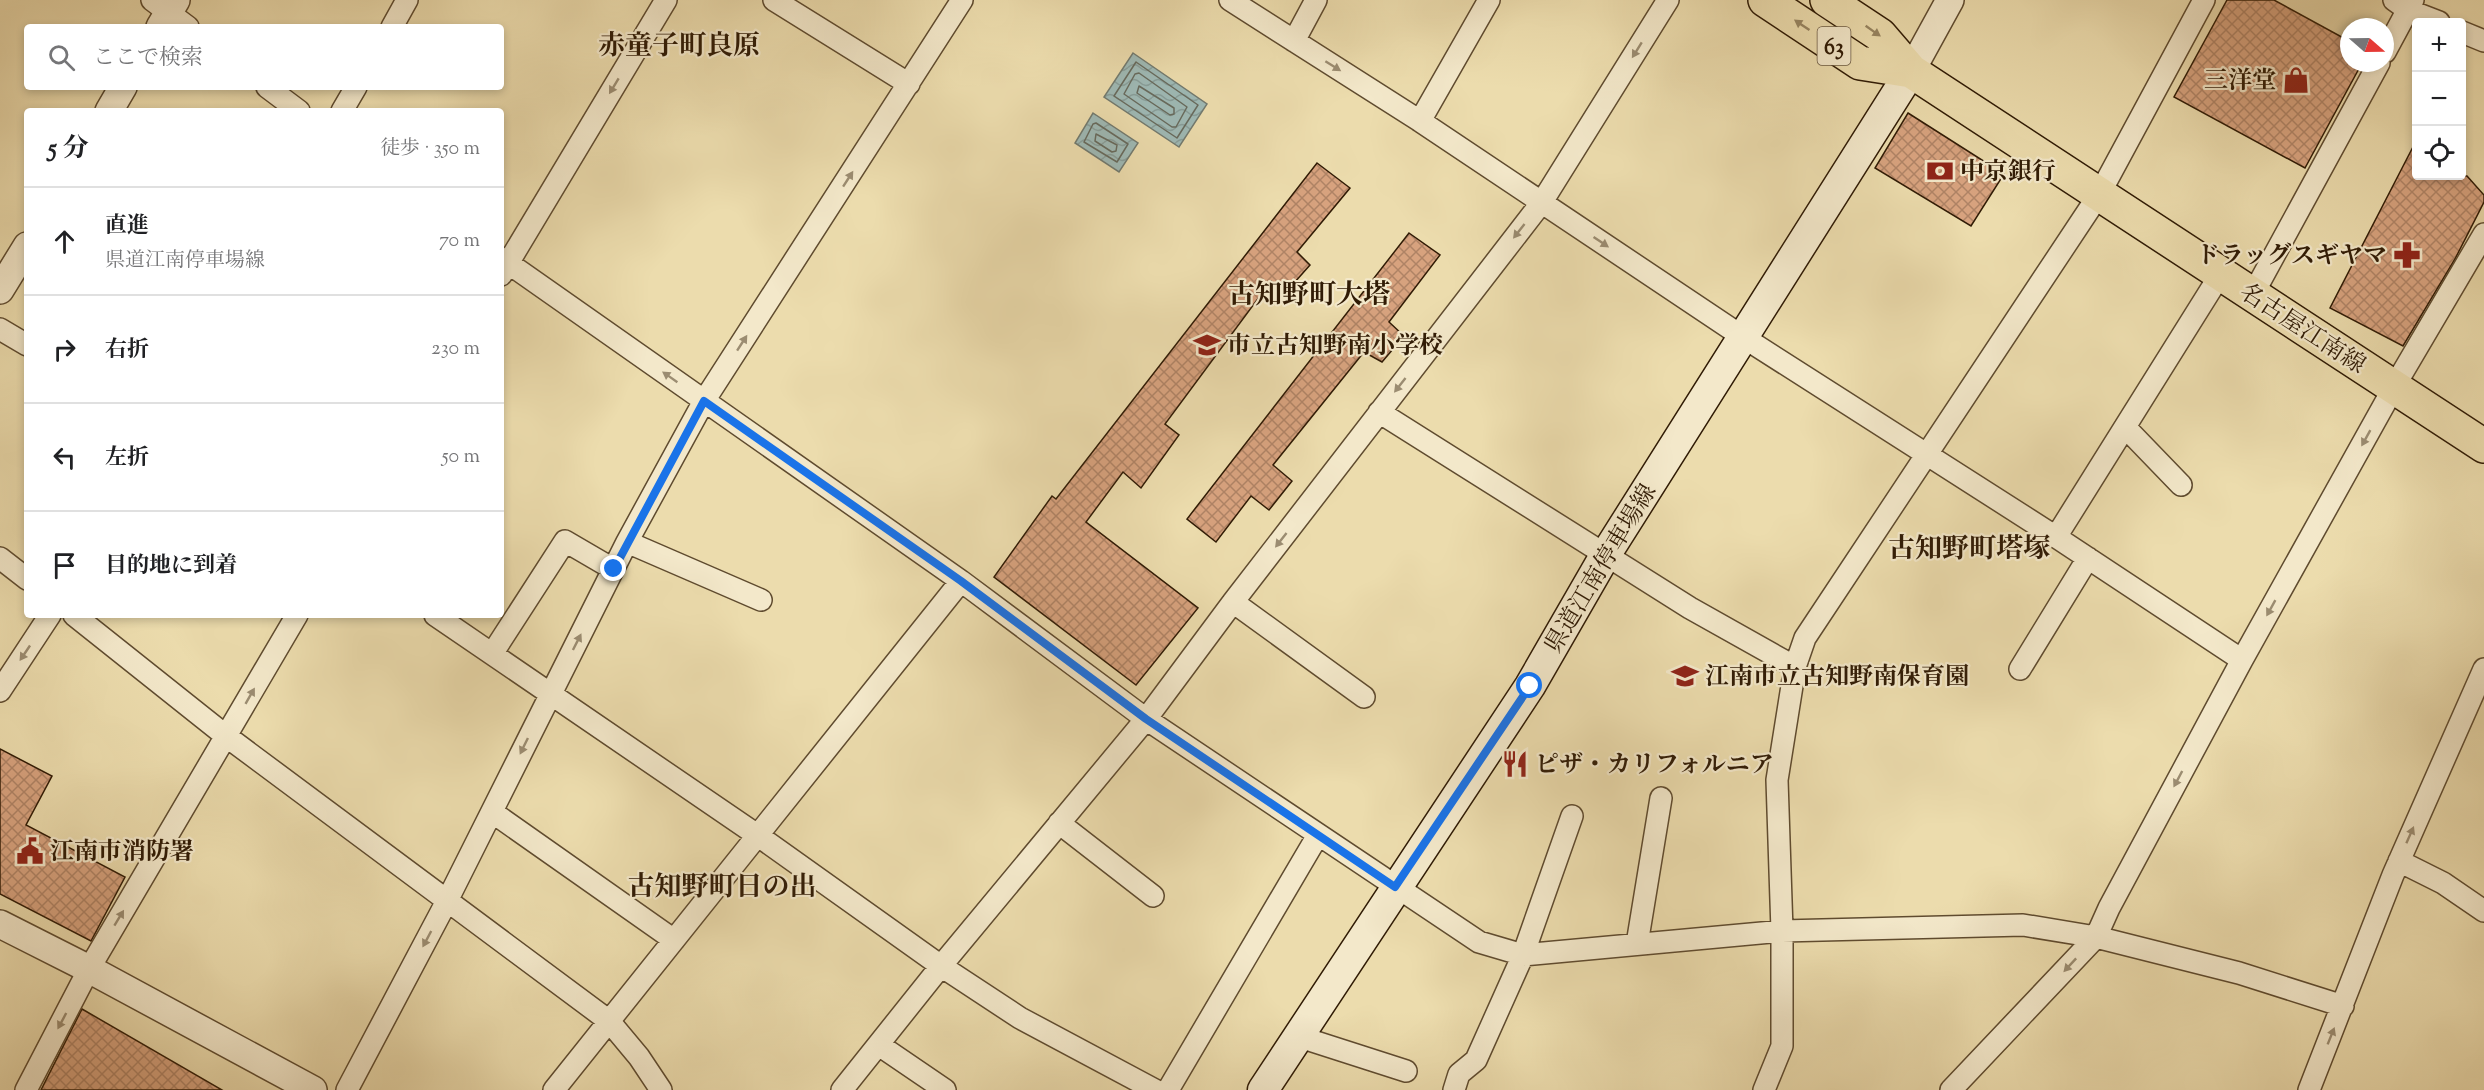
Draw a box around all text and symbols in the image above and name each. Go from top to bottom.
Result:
north arrow [2340,18,2394,72]
map controls [2412,18,2466,180]
button: + [2412,18,2466,72]
one-way arrow [1794,20,1810,31]
search box [24,24,504,90]
one-way arrow [1865,25,1881,37]
road number: 63 [1818,27,1850,65]
district label: 赤童子町良原 [598,28,760,67]
icon: search [45,41,78,74]
one-way arrow [1631,41,1643,57]
text: ここで検索 [93,43,203,75]
one-way arrow [1325,60,1341,71]
place label: 三洋堂 [2204,65,2276,99]
shop icon: 三洋堂 [2281,65,2311,95]
button: − [2412,72,2466,126]
one-way arrow [609,78,619,95]
button: locate [2412,126,2466,180]
text: 5 分 [48,131,88,168]
text: 徒歩 · 350 m [380,135,480,164]
bank icon: 中京銀行 [1925,156,1955,186]
place label: 中京銀行 [1960,156,2056,190]
one-way arrow [842,171,853,187]
text: 直進 [105,211,149,243]
one-way arrow [1514,223,1526,238]
icon: ahead [48,225,81,258]
text: 70 m [439,227,480,256]
one-way arrow [1593,236,1609,247]
place label: ドラッグスギヤマ [2196,240,2387,274]
pharmacy icon: ドラッグスギヤマ [2392,240,2422,270]
text: 県道江南停車場線 [105,247,265,276]
street label: 名古屋江南線 [2232,276,2372,383]
district label: 古知野町大塔 [1228,277,1390,316]
school or university icon: 市立古知野南小学校 [1192,330,1222,360]
place label: 市立古知野南小学校 [1227,330,1443,364]
icon: right [48,333,81,366]
text: 右折 [105,335,149,367]
text: 230 m [431,335,480,364]
one-way arrow [736,335,747,351]
one-way arrow [662,372,678,383]
one-way arrow [1394,377,1407,393]
one-way arrow [2361,430,2371,447]
icon: left [48,441,81,474]
text: 左折 [105,443,149,475]
text: 50 m [442,443,480,472]
street label: 県道江南停車場線 [1538,478,1666,660]
district label: 古知野町塔塚 [1888,531,2050,570]
one-way arrow [1276,532,1288,547]
icon: arrive [48,549,81,582]
text: 目的地に到着 [105,551,237,583]
route end [600,555,626,581]
one-way arrow [2266,600,2276,617]
one-way arrow [572,633,581,650]
one-way arrow [20,645,31,661]
school or university icon: 江南市立古知野南保育園 [1670,661,1700,691]
place label: 江南市立古知野南保育園 [1705,661,1969,695]
route start [1516,672,1542,698]
one-way arrow [245,687,255,704]
one-way arrow [520,738,529,755]
restaurant icon: ピザ・カリフォルニア [1500,749,1530,779]
place label: ピザ・カリフォルニア [1535,749,1774,783]
one-way arrow [2173,771,2183,788]
one-way arrow [2406,826,2416,844]
public building icon: 江南市消防署 [15,836,45,866]
place label: 江南市消防署 [50,836,194,870]
district label: 古知野町日の出 [628,869,817,908]
one-way arrow [114,909,124,926]
one-way arrow [422,930,432,948]
one-way arrow [2063,957,2077,972]
one-way arrow [57,1012,67,1029]
one-way arrow [2326,1026,2336,1044]

